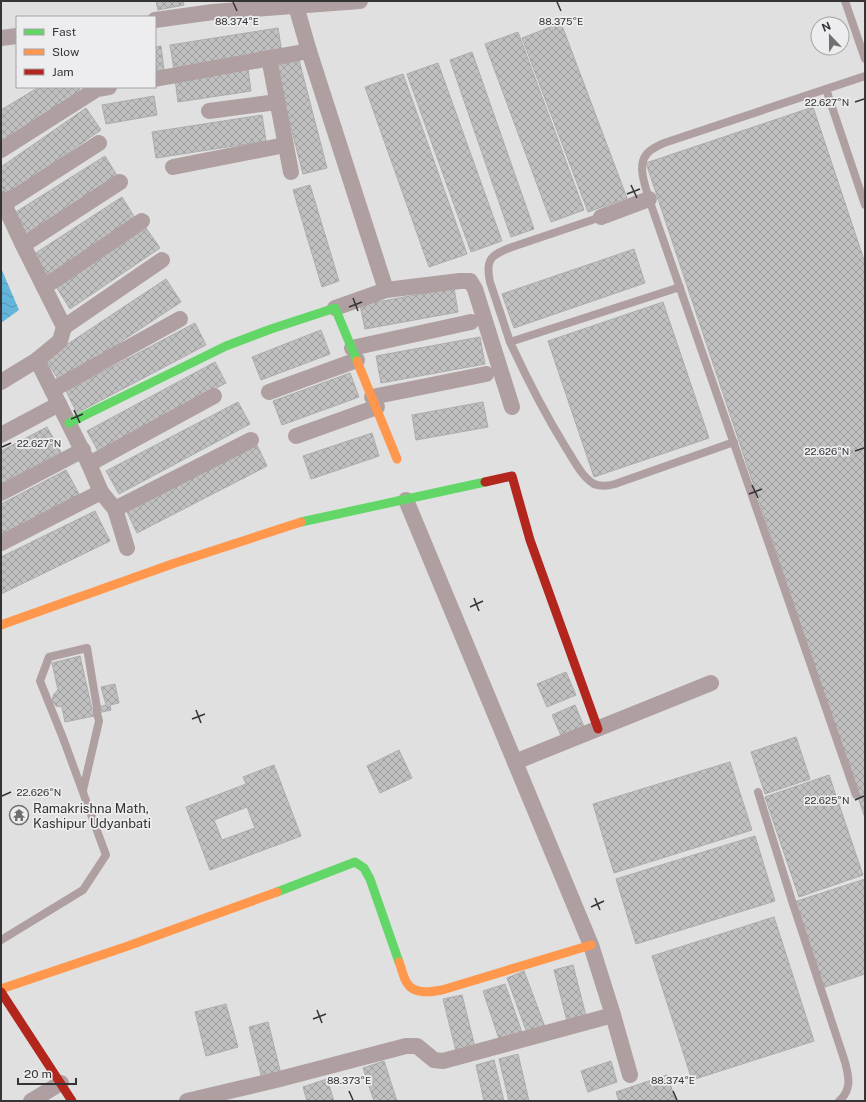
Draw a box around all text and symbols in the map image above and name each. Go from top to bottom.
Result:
text: 88.374°E [215,15,259,27]
text: 88.375°E [539,15,583,27]
legend [16,16,156,88]
north arrow [810,16,850,56]
text: N [820,20,832,34]
text: Fast [52,25,77,39]
text: Slow [52,45,80,59]
text: Jam [52,65,74,79]
text: 22.627°N [805,96,849,108]
text: 22.627°N [17,437,61,449]
text: 22.626°N [805,445,849,457]
text: 22.626°N [17,786,61,798]
text: 22.625°N [805,794,849,806]
place label: Ramakrishna Math, Kashipur Udyanbati [33,801,151,831]
temple icon: Ramakrishna Math, Kashipur Udyanbati [8,804,30,826]
scale bar [18,1060,76,1086]
text: 20 m [24,1067,52,1081]
text: 88.373°E [327,1074,371,1086]
text: 88.374°E [651,1074,695,1086]

